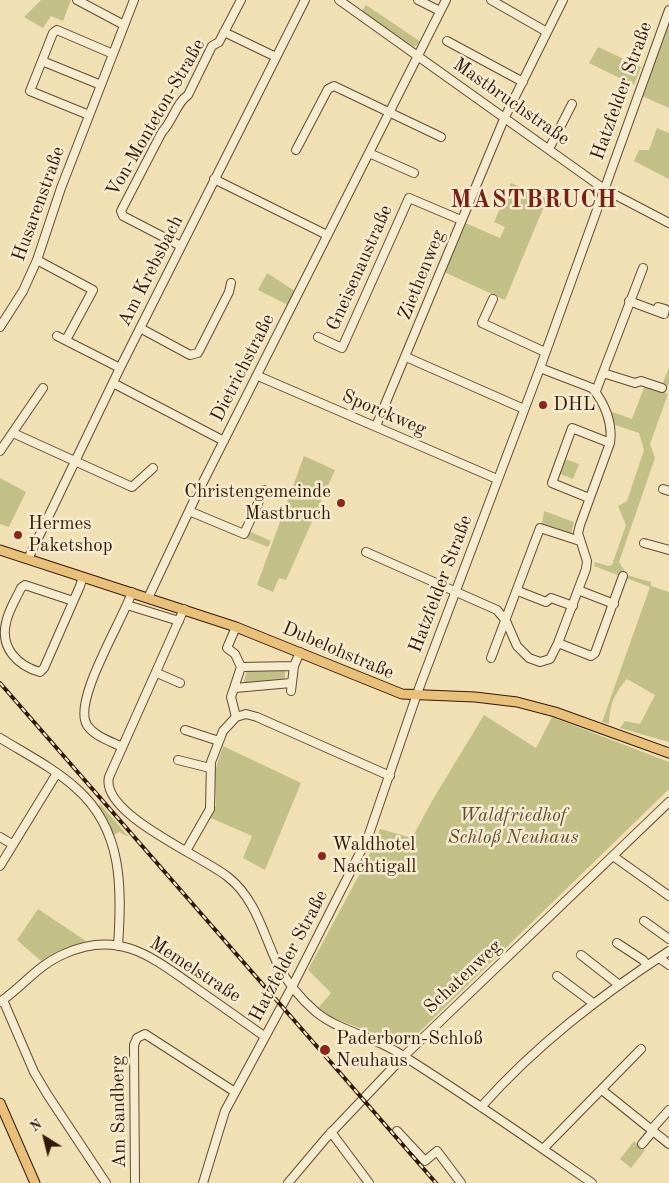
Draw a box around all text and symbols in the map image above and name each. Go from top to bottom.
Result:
street label: Hatzfelder Straße [586,19,658,163]
street label: Von-Monteton-Straße [102,35,210,201]
street label: Mastbruchstraße [448,53,574,151]
street label: Husarenstraße [8,144,70,264]
district label: MASTBRUCH [449,187,619,215]
street label: Gneisenaustraße [322,202,398,334]
street label: Am Krebsbach [113,212,189,330]
street label: Ziethenweg [394,227,450,323]
street label: Dietrichstraße [206,310,280,426]
street label: Sporckweg [338,385,430,441]
place label: DHL [553,394,596,416]
marker: DHL [537,399,549,411]
place label: Christengemeinde Mastbruch [184,481,331,525]
marker: Christengemeinde Mastbruch [335,497,347,509]
street label: Hatzfelder Straße [404,512,478,656]
place label: Hermes Paketshop [28,513,113,557]
marker: Hermes Paketshop [12,529,24,541]
street label: Dubelohstraße [279,617,397,685]
park label: Waldfriedhof Schloß Neuhaus [448,805,578,849]
place label: Waldhotel Nachtigall [332,834,416,878]
marker: Waldhotel Nachtigall [316,850,328,862]
street label: Hatzfelder Straße [245,886,333,1026]
street label: Memelstraße [145,932,245,1008]
street label: Schatenweg [419,935,507,1019]
place label: Paderborn-Schloß Neuhaus [336,1028,483,1072]
marker: Paderborn-Schloß Neuhaus [318,1043,332,1057]
street label: Am Sandberg [107,1055,131,1169]
north arrow [20,1113,70,1163]
text: N [28,1117,45,1135]

